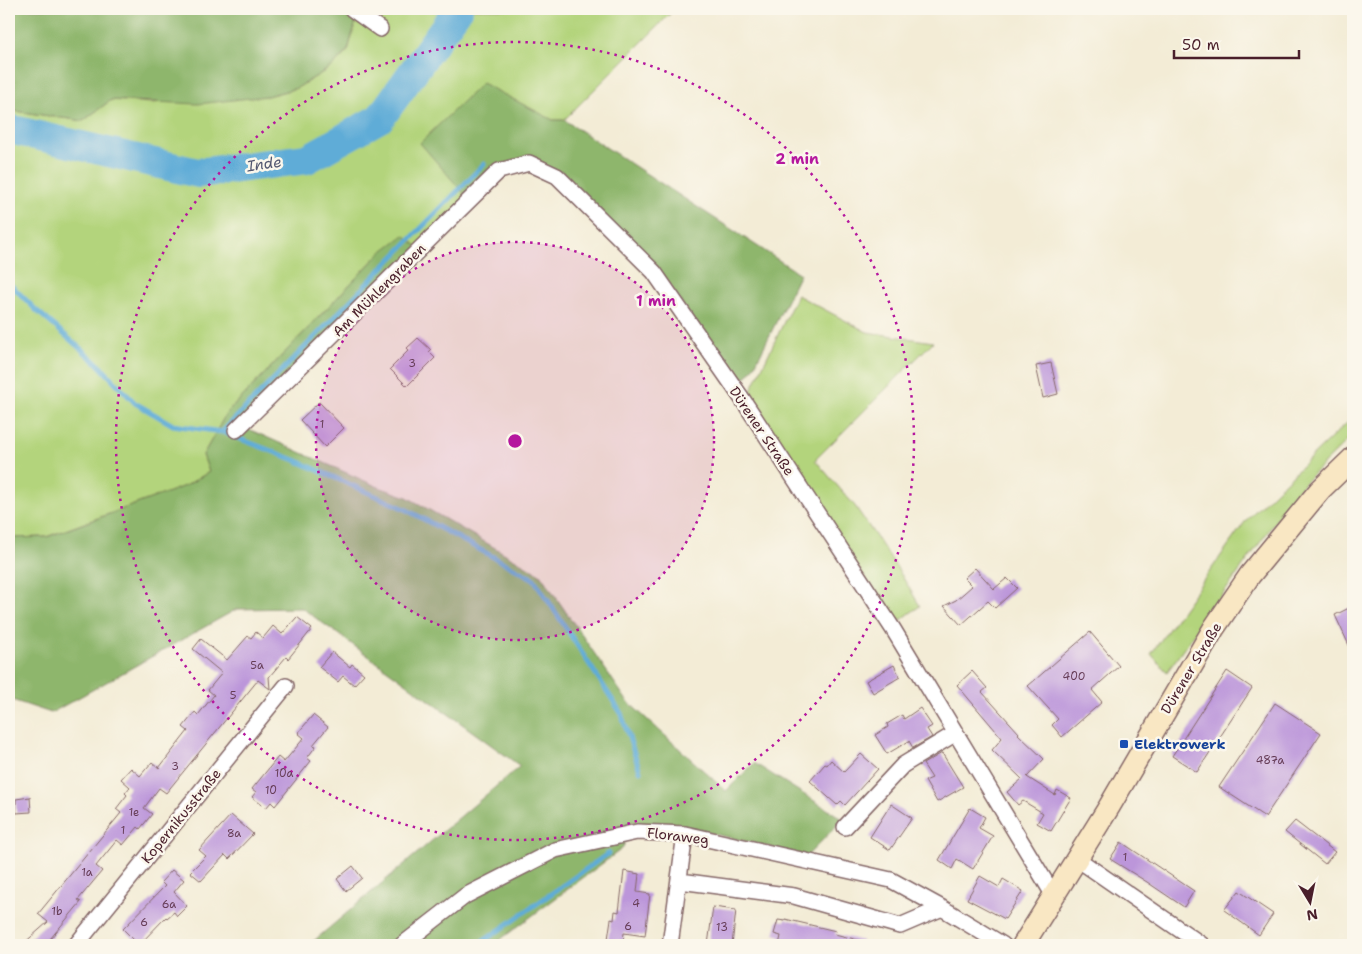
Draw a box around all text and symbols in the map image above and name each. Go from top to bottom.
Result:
scale bar [1174,28,1300,60]
text: 50 m [1182,35,1220,55]
text: 2 min [775,149,819,169]
water label: Inde [244,152,283,176]
street label: Am Mühlengraben [329,239,430,340]
text: 1 min [636,291,676,311]
house number: 3 [408,356,416,371]
street label: Dürener Straße [726,383,798,479]
house number: 1 [320,417,324,432]
centre of rings [506,432,524,450]
street label: Dürener Straße [1157,619,1225,717]
house number: 5a [250,658,264,673]
house number: 400 [1063,669,1085,684]
house number: 5 [230,688,237,703]
place label: Elektrowerk [1134,735,1226,753]
marker: Elektrowerk [1118,738,1130,750]
house number: 487a [1256,753,1284,768]
house number: 3 [171,759,179,774]
street label: Kopernikusstraße [137,765,225,867]
house number: 10a [275,766,293,781]
house number: 10 [265,783,277,798]
house number: 1e [129,805,139,820]
house number: 1 [121,823,125,838]
street label: Floraweg [646,823,710,849]
house number: 8a [227,826,241,841]
house number: 1 [1123,850,1127,865]
house number: 1a [81,865,93,880]
north arrow [1284,876,1334,926]
house number: 4 [632,896,640,911]
house number: 6a [162,897,176,912]
house number: 1b [52,904,62,919]
text: N [1305,905,1319,925]
house number: 6 [140,915,148,930]
house number: 6 [624,919,632,934]
house number: 13 [716,920,728,935]

